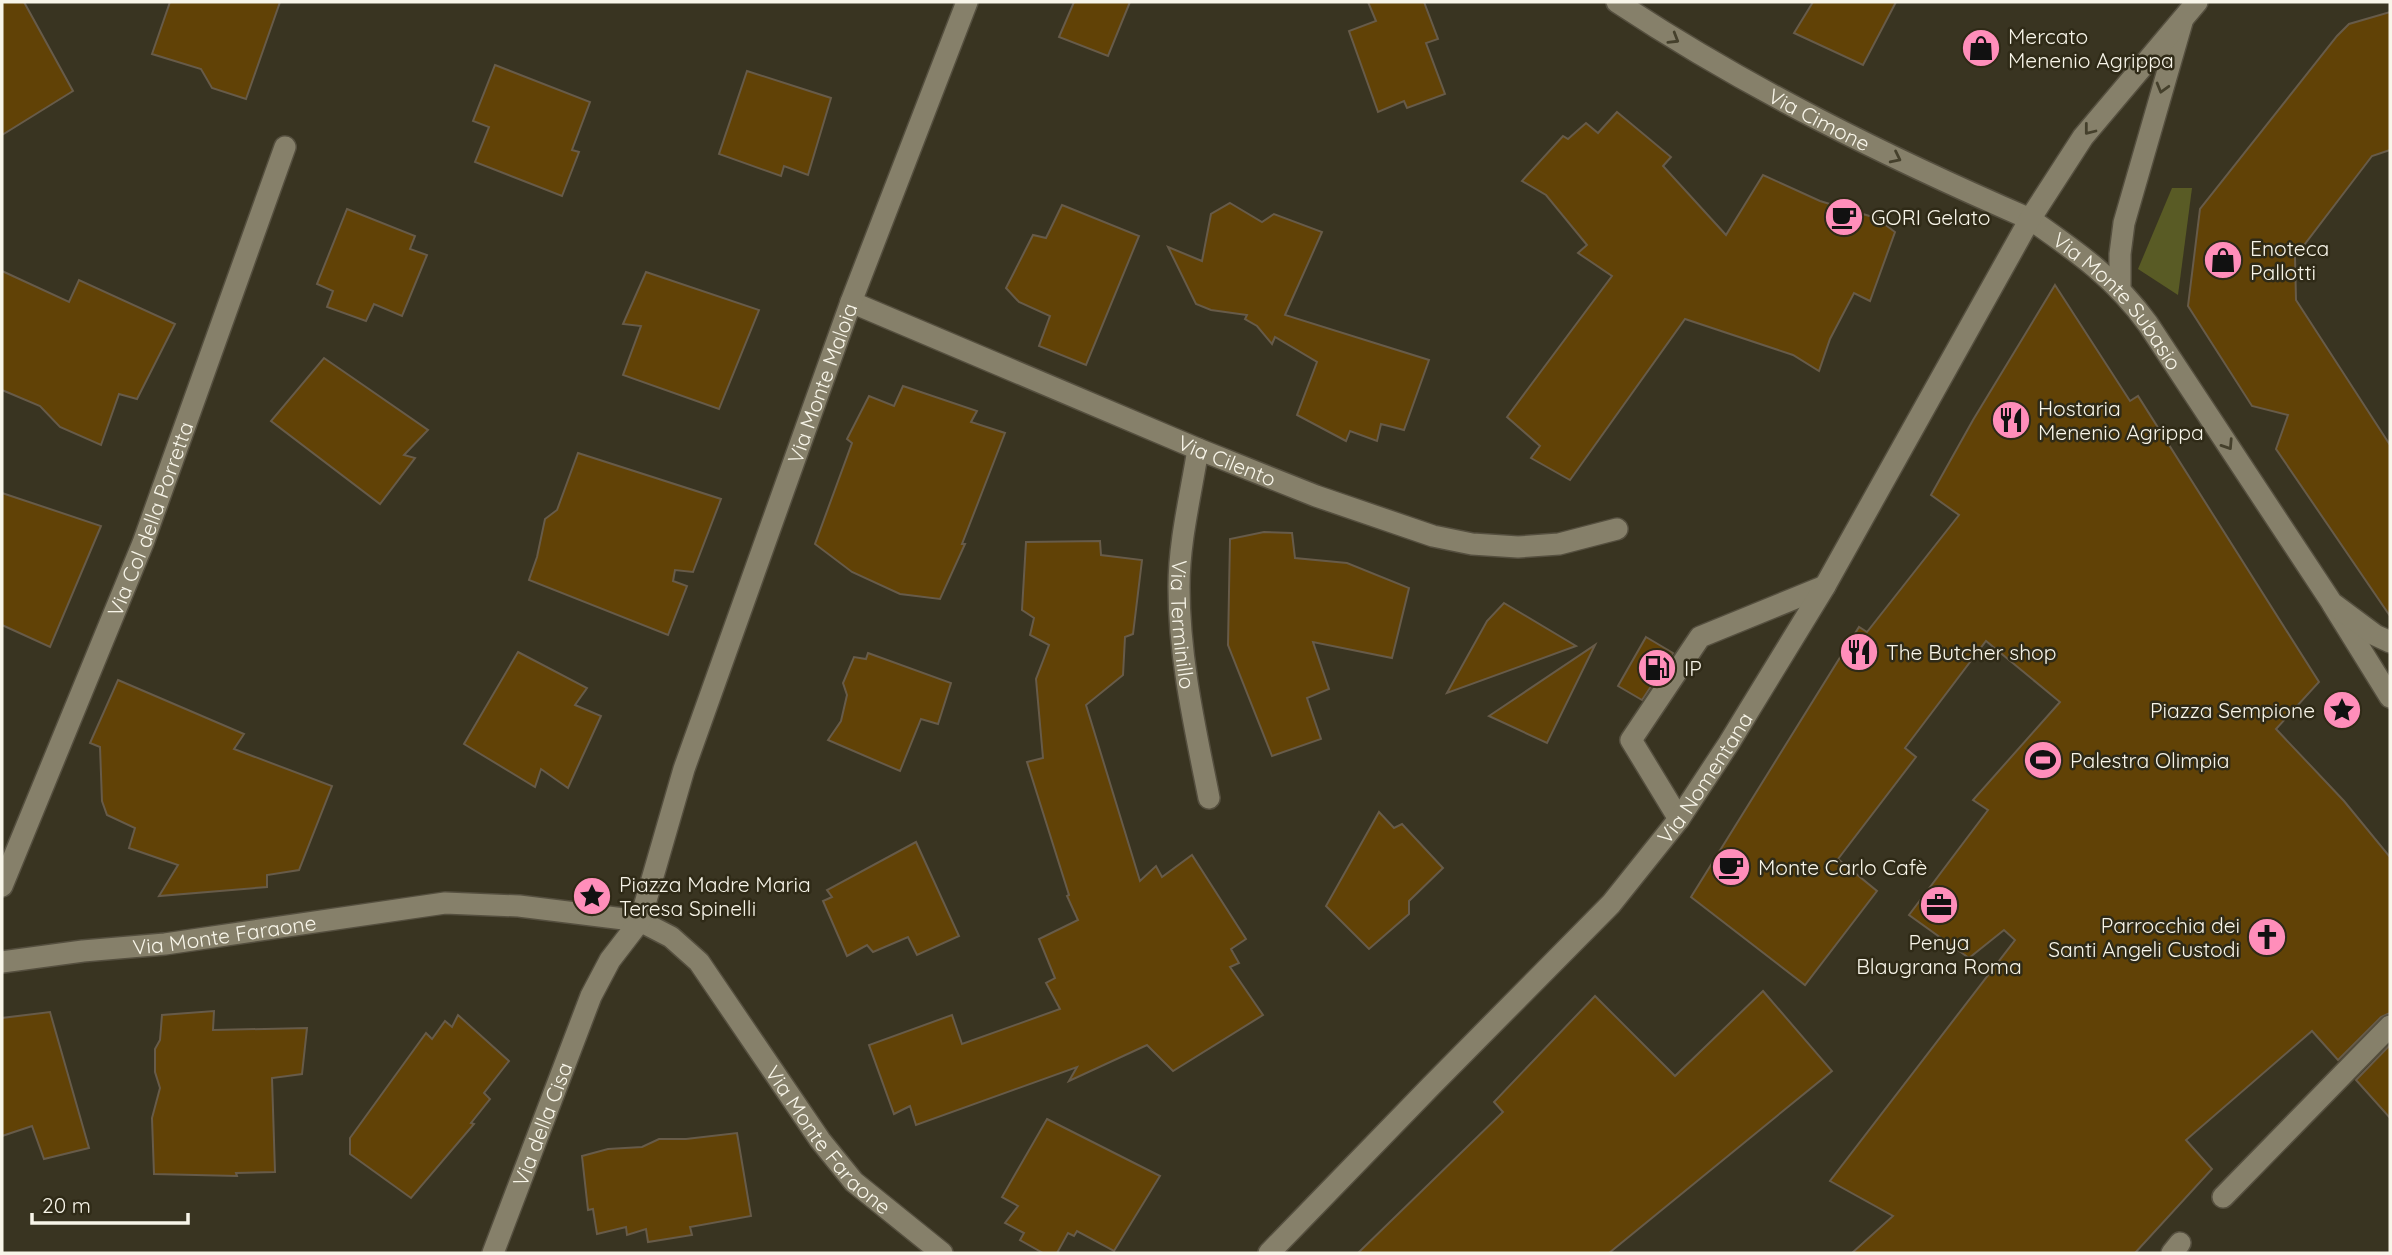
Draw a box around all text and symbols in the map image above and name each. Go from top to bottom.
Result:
place label: Mercato Menenio Agrippa [2008,23,2174,73]
shop icon: Mercato Menenio Agrippa [1960,27,2002,69]
one-way arrow [1667,31,1680,44]
street label: Via Cimone [1764,82,1874,156]
one-way arrow [2156,82,2171,94]
one-way arrow [2085,122,2098,134]
one-way arrow [1889,150,1901,164]
cafe icon: GORI Gelato [1823,196,1865,238]
place label: GORI Gelato [1871,204,1990,230]
street label: Via Monte Subasio [2048,226,2188,375]
place label: Enoteca Pallotti [2250,235,2329,285]
shop icon: Enoteca Pallotti [2202,239,2244,281]
street label: Via Monte Maloia [781,299,863,467]
place label: Hostaria Menenio Agrippa [2038,395,2204,445]
restaurant icon: Hostaria Menenio Agrippa [1990,399,2032,441]
street label: Via Col della Porretta [101,418,199,620]
street label: Via Cilento [1174,429,1280,492]
one-way arrow [2220,437,2232,450]
street label: Via Terminillo [1166,559,1201,691]
restaurant icon: The Butcher shop [1838,631,1880,673]
place label: The Butcher shop [1886,639,2057,665]
fuel station icon: IP [1636,647,1678,689]
place label: IP [1684,655,1702,681]
place icon: Piazza Sempione [2321,689,2363,731]
place label: Piazza Sempione [2150,697,2315,723]
street label: Via Nomentana [1651,707,1758,849]
sports icon: Palestra Olimpia [2022,739,2064,781]
place label: Palestra Olimpia [2070,747,2229,773]
cafe icon: Monte Carlo Cafè [1710,846,1752,888]
place label: Monte Carlo Cafè [1758,854,1927,880]
place label: Piazza Madre Maria Teresa Spinelli [619,871,811,921]
place icon: Piazza Madre Maria Teresa Spinelli [571,875,613,917]
office icon: Penya Blaugrana Roma [1918,884,1960,926]
street label: Via Monte Faraone [131,909,318,960]
place label: Parrocchia dei Santi Angeli Custodi [2048,912,2240,962]
church icon: Parrocchia dei Santi Angeli Custodi [2246,916,2288,958]
place label: Penya Blaugrana Roma [1856,929,2022,979]
street label: Via della Cisa [507,1058,578,1190]
street label: Via Monte Faraone [760,1060,896,1220]
scale bar [32,1182,187,1226]
text: 20 m [42,1192,91,1218]

